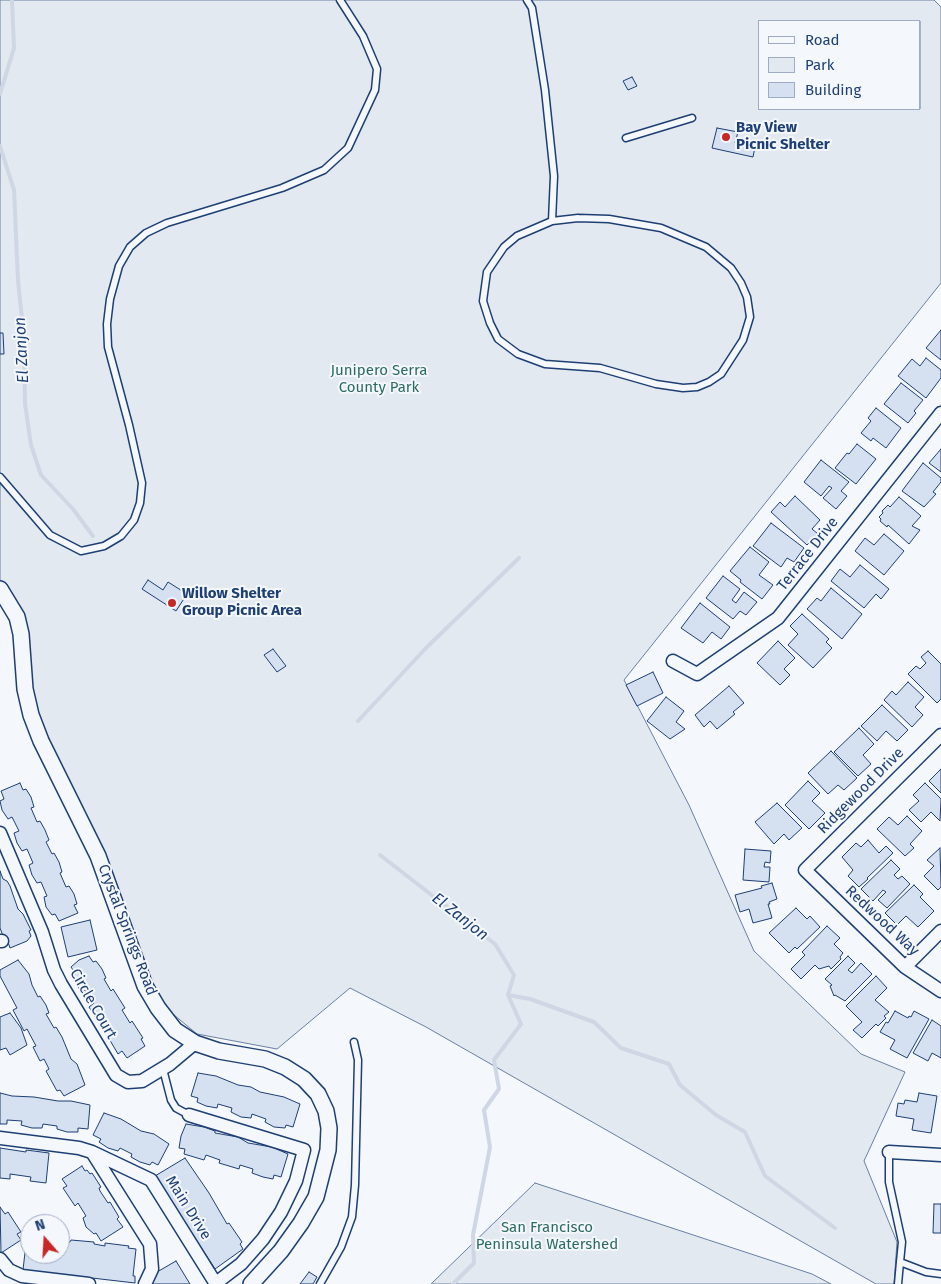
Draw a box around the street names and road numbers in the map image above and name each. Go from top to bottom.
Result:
street label: Terrace Drive [774,514,842,594]
street label: Ridgewood Drive [814,744,908,838]
street label: Crystal Springs Road [94,862,160,998]
street label: Redwood Way [841,882,923,960]
street label: Circle Court [66,966,120,1042]
street label: Main Drive [161,1173,215,1243]

